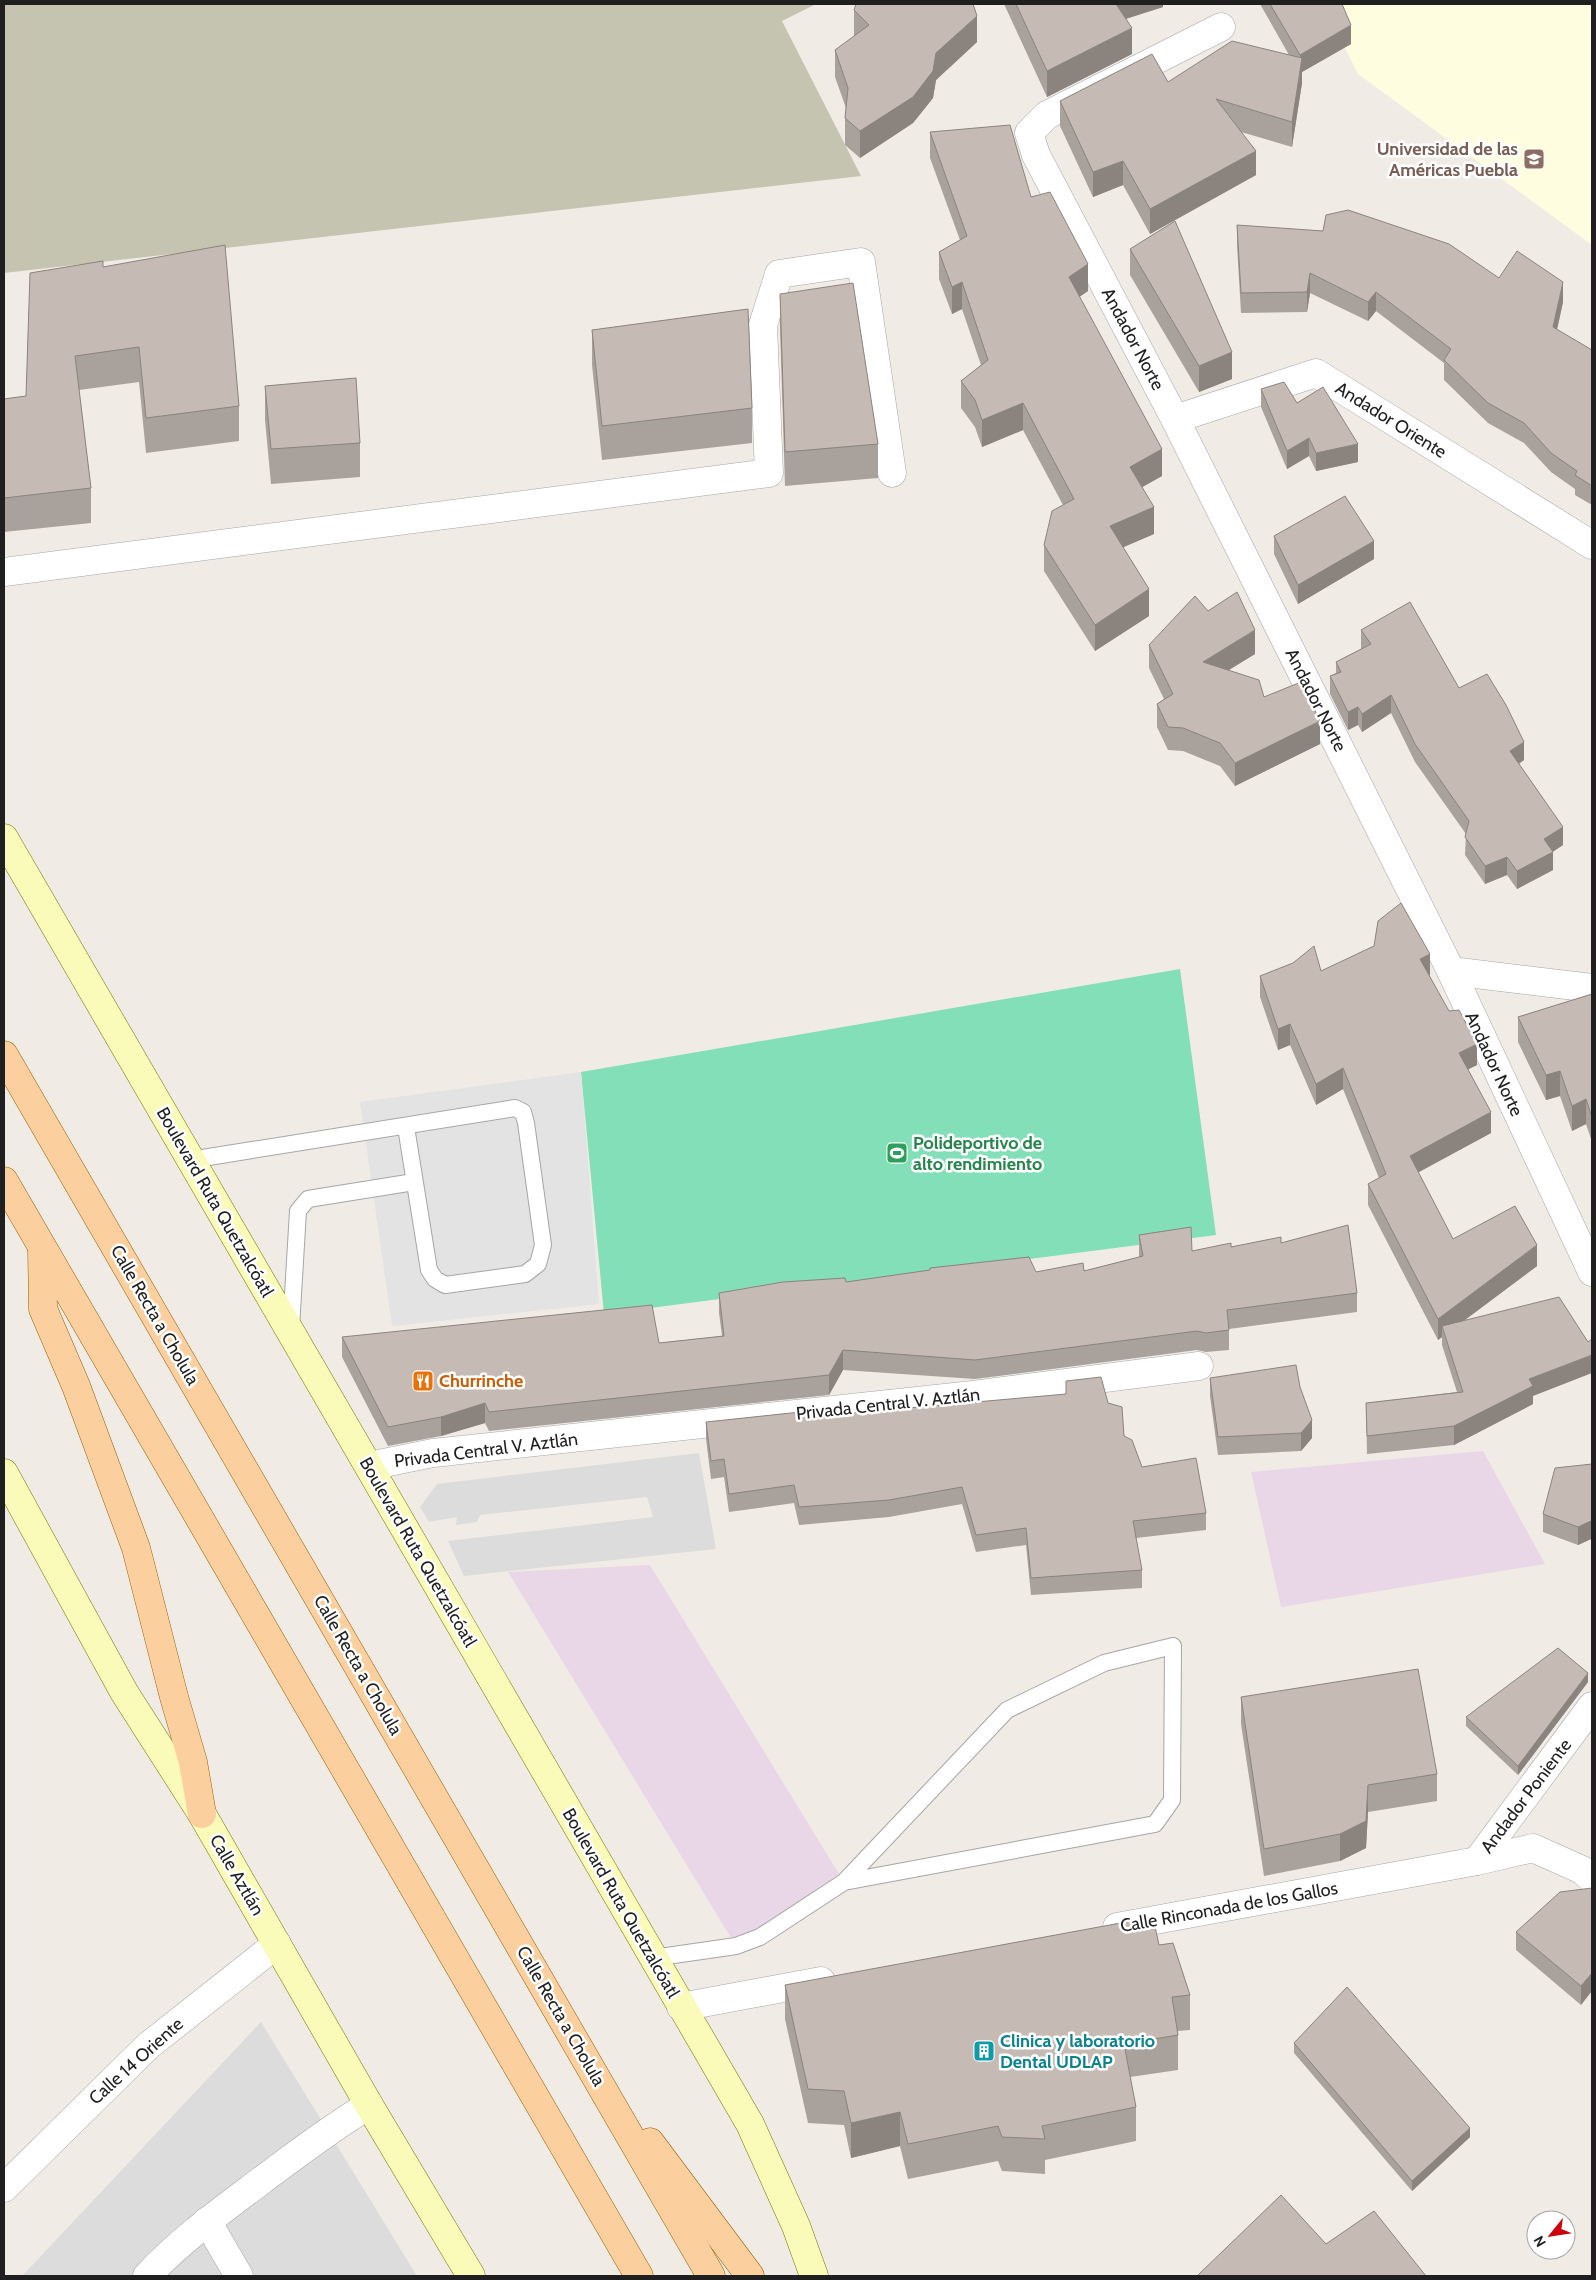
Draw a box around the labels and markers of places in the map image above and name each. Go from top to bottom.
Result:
place label: Universidad de las Américas Puebla [1377,138,1518,181]
school or university icon: Universidad de las Américas Puebla [1522,147,1546,171]
place label: Polideportivo de alto rendimiento [913,1132,1042,1175]
sports icon: Polideportivo de alto rendimiento [885,1141,909,1165]
restaurant icon: Churrinche [411,1369,435,1393]
place label: Churrinche [439,1370,523,1392]
place label: Clinica y laboratorio Dental UDLAP [1000,2030,1155,2073]
building icon: Clinica y laboratorio Dental UDLAP [972,2039,996,2063]

